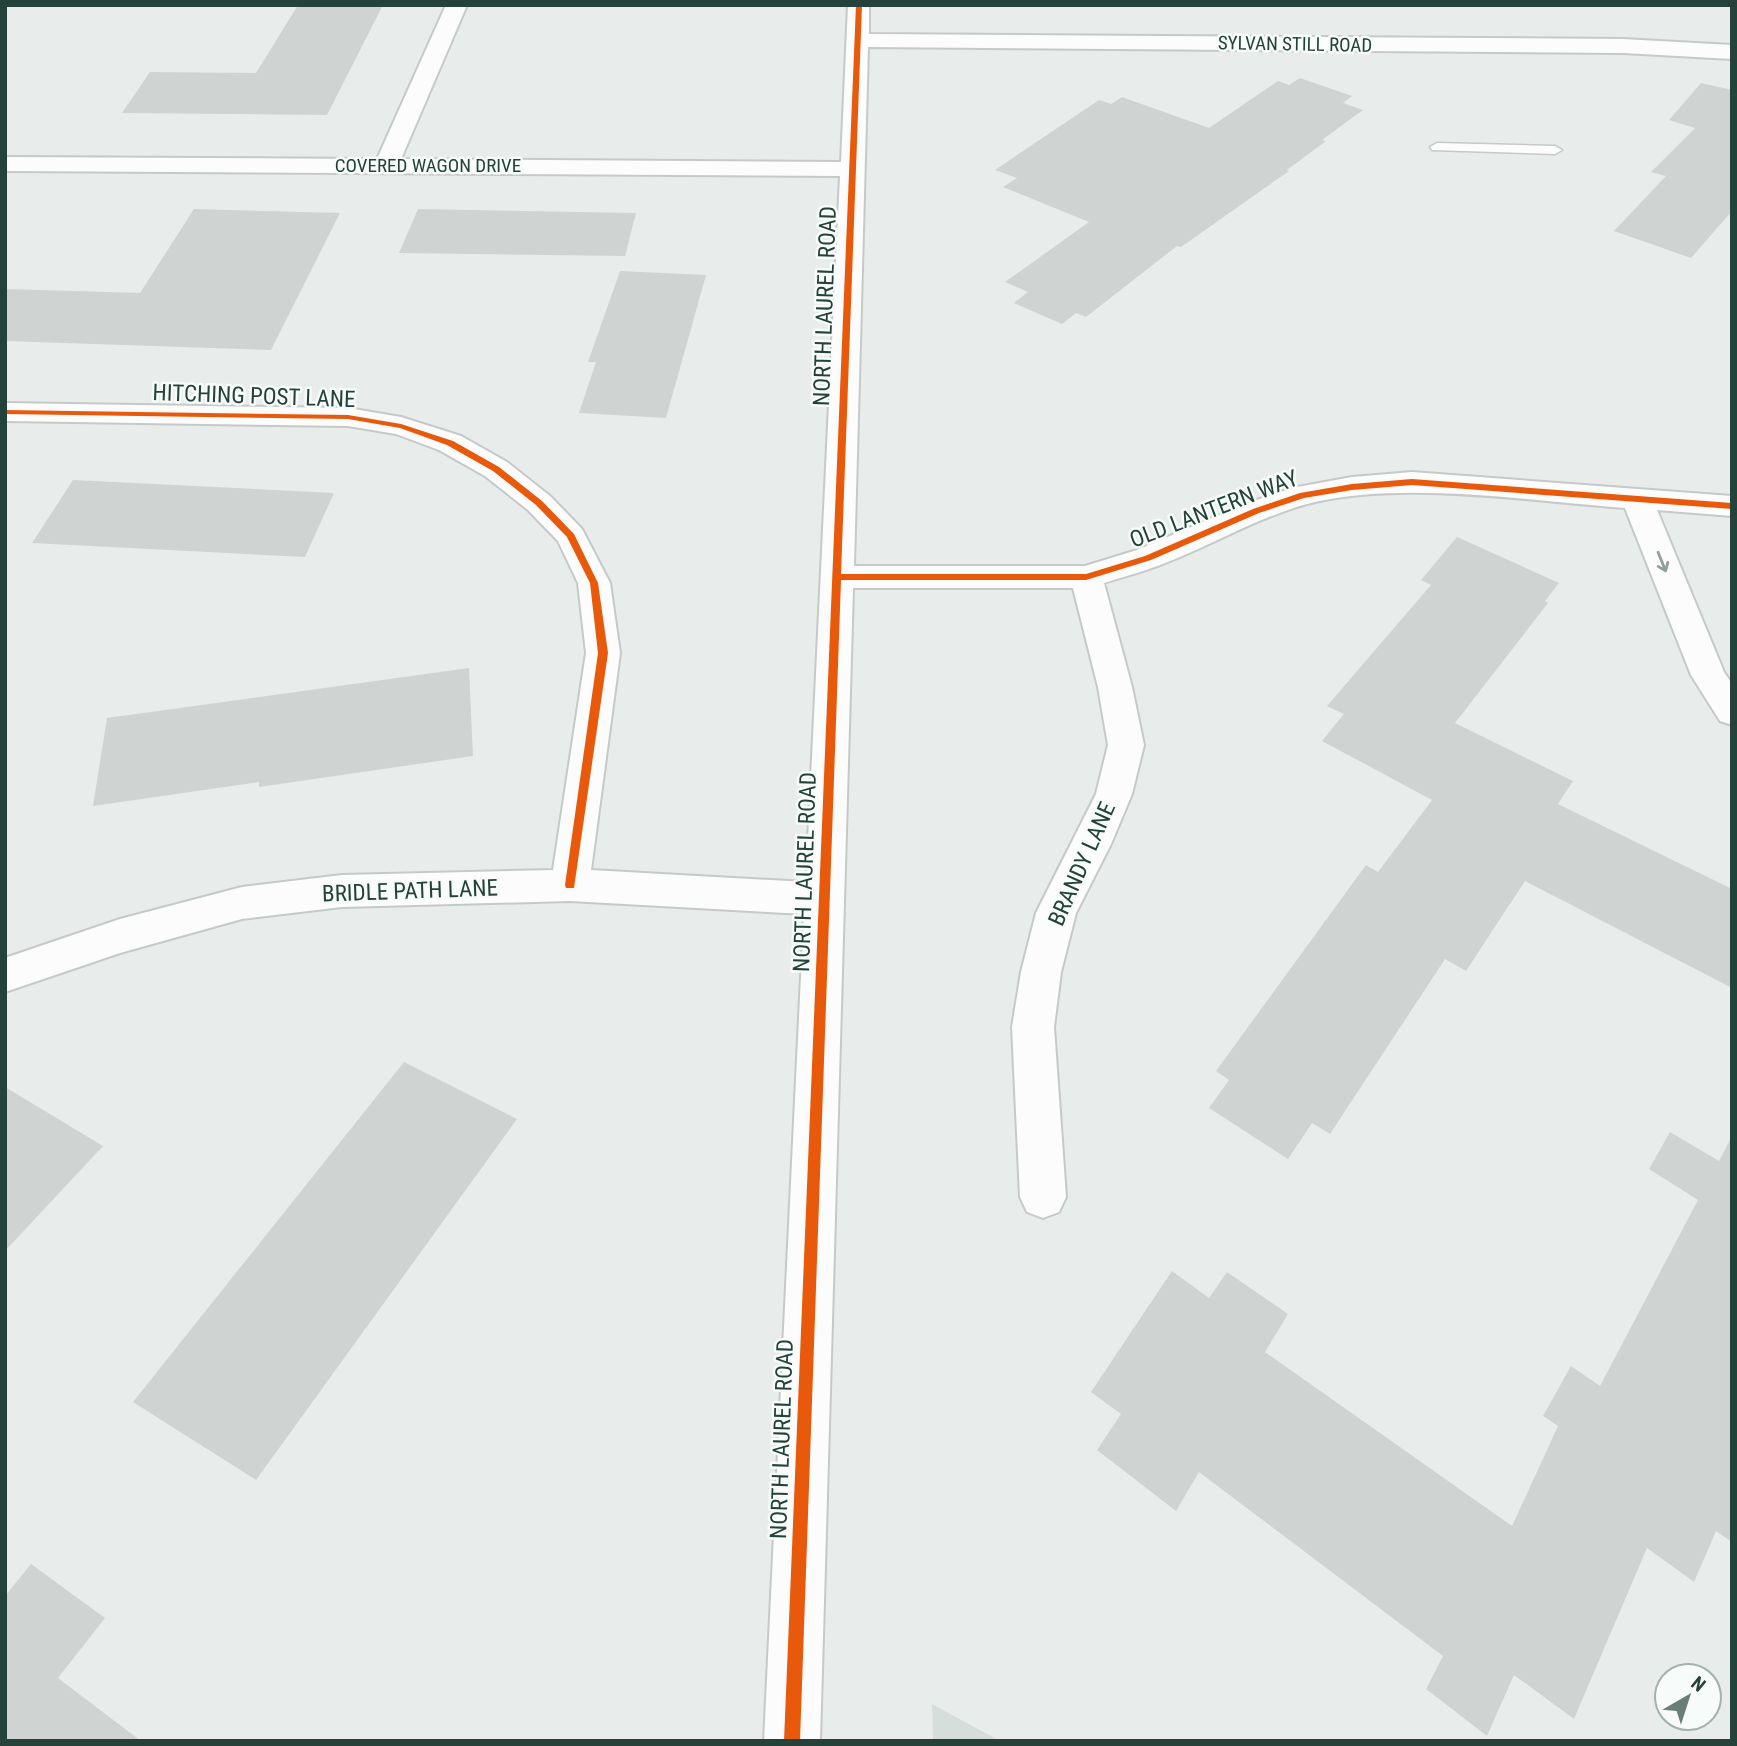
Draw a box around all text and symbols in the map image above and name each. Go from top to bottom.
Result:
street label: SYLVAN STILL ROAD [1218,31,1372,57]
street label: COVERED WAGON DRIVE [335,154,521,177]
street label: NORTH LAUREL ROAD [808,206,842,406]
street label: HITCHING POST LANE [152,379,356,413]
street label: OLD LANTERN WAY [1126,465,1302,553]
one-way arrow [1657,550,1670,572]
street label: NORTH LAUREL ROAD [788,772,822,972]
street label: BRANDY LANE [1043,798,1121,930]
street label: BRIDLE PATH LANE [322,874,498,908]
street label: NORTH LAUREL ROAD [765,1339,799,1539]
north arrow [1653,1662,1723,1732]
text: N [1687,1672,1710,1697]

